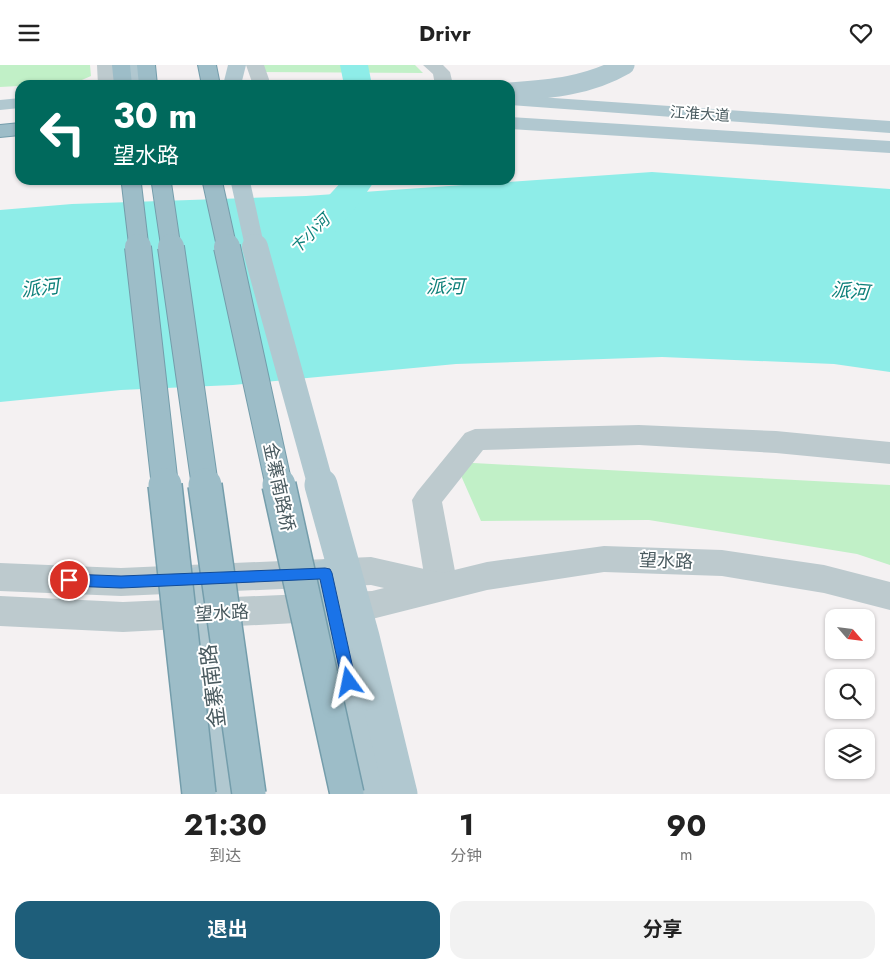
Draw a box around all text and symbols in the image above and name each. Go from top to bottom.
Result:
text: Drivr [419,17,471,49]
icon: menu [15,19,43,47]
icon: heart [847,19,875,47]
text: 30 m [113,91,197,141]
icon: left [30,100,95,165]
street label: 江淮大道 [669,101,731,127]
text: 望水路 [113,139,179,171]
water label: 卞小河 [285,207,337,259]
water label: 派河 [20,272,64,303]
water label: 派河 [426,273,468,300]
water label: 派河 [830,276,874,306]
street label: 金寨南路桥 [257,440,301,534]
street label: 望水路 [639,547,693,575]
pin [48,559,90,601]
icon: arrive [55,566,83,594]
street label: 望水路 [194,599,250,627]
north arrow [825,609,875,659]
map controls [825,609,875,779]
street label: 金寨南路 [193,642,233,730]
position arrow [322,655,374,707]
button: search [825,669,875,719]
button: layers [825,729,875,779]
text: 21:30 [184,803,267,846]
text: 1 [459,803,474,846]
text: 90 [666,804,706,847]
text: m [680,843,693,866]
text: 到达 [209,844,241,867]
text: 分钟 [451,844,483,867]
button: 退出 [15,901,440,959]
button: 分享 [450,901,875,959]

